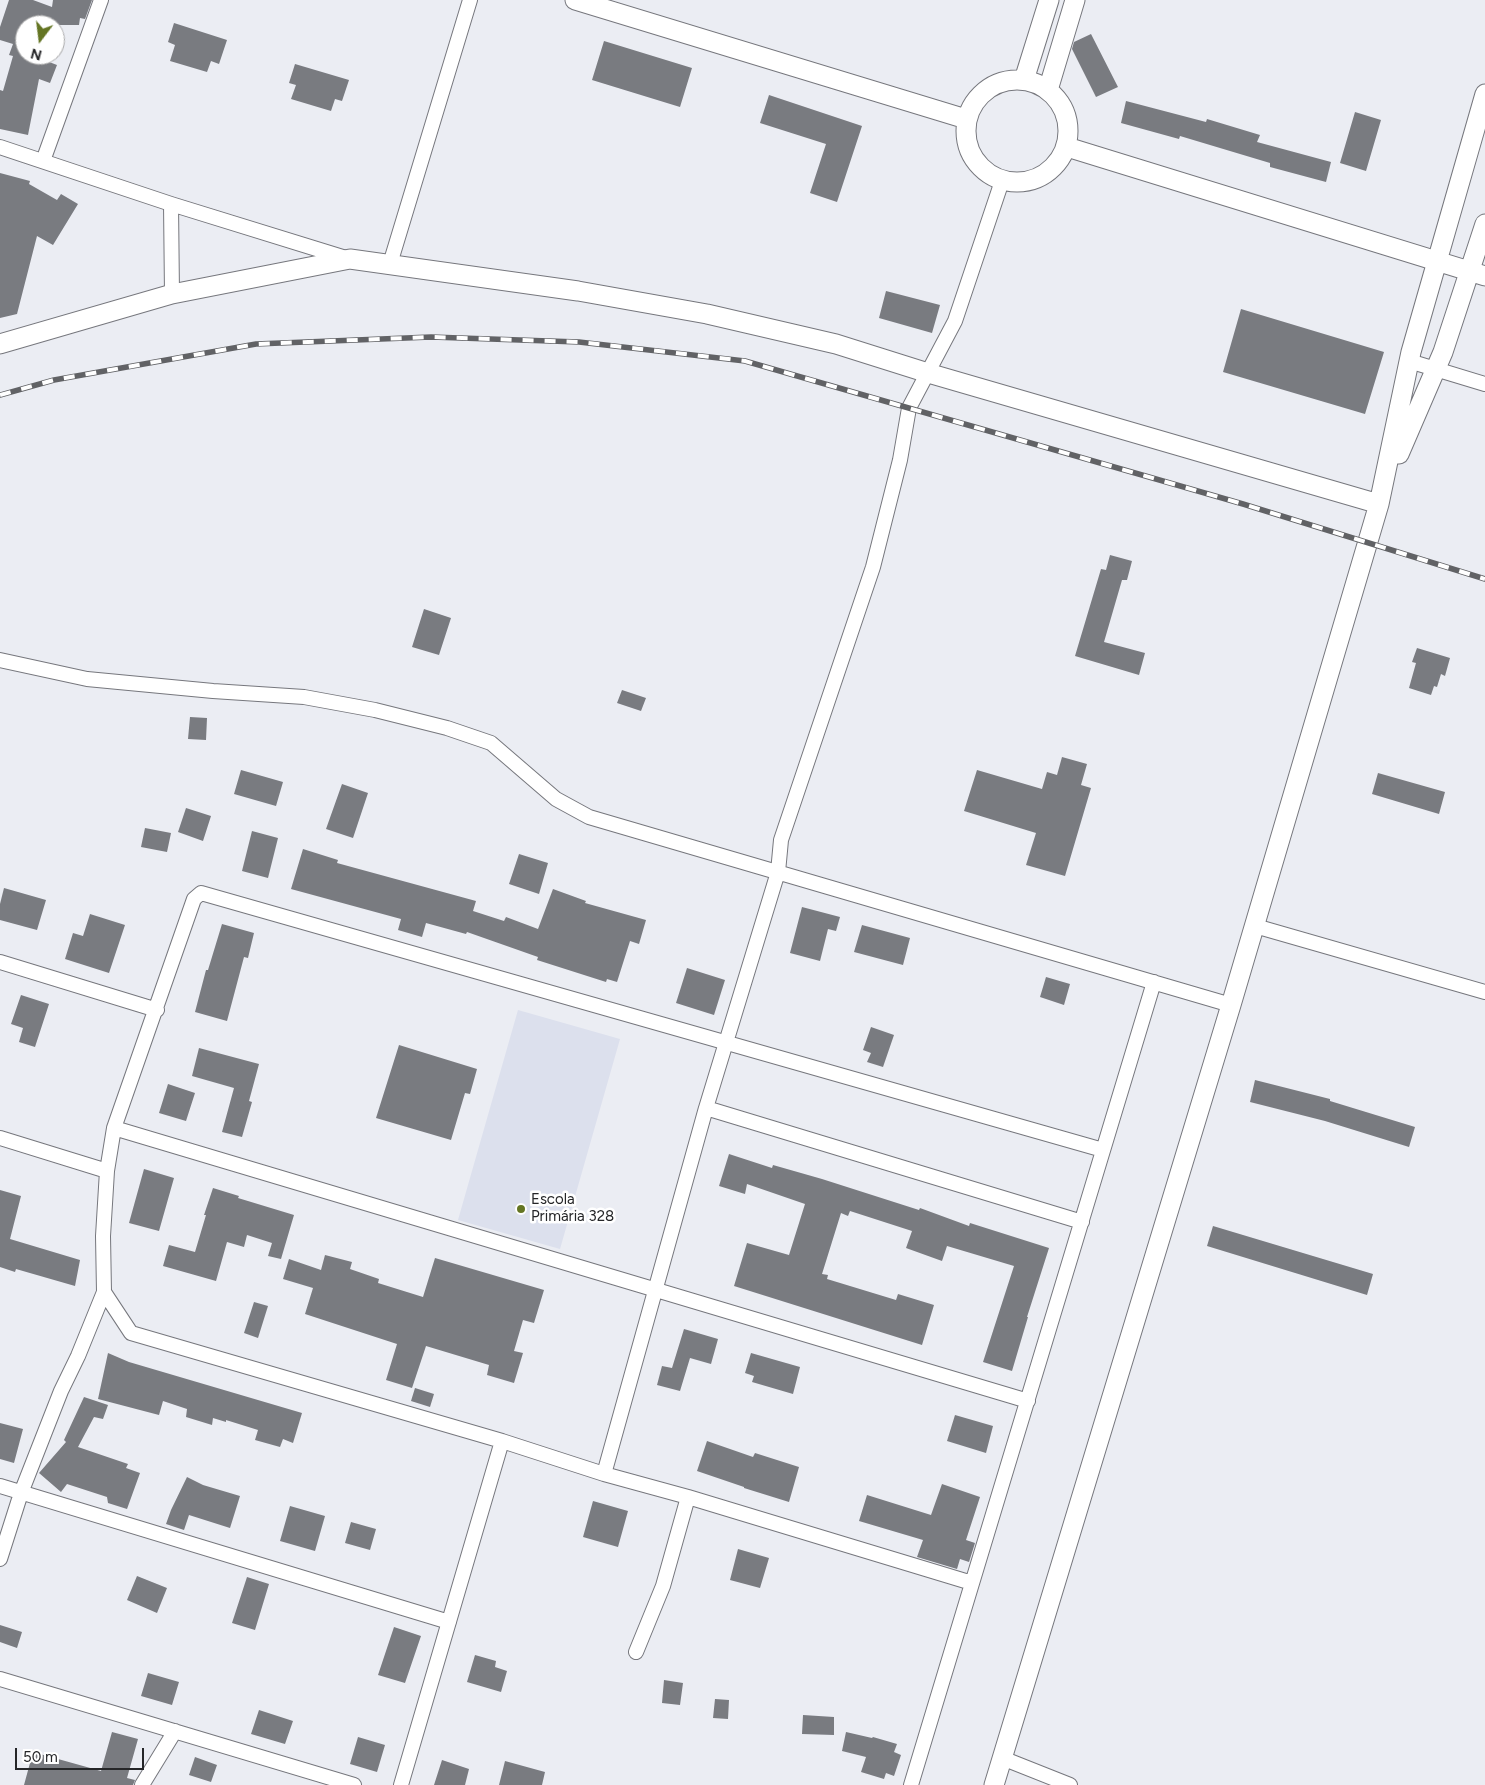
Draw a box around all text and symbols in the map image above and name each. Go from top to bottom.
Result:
north arrow [15,15,65,65]
text: N [29,44,44,64]
place label: Escola Primária 328 [531,1191,614,1226]
marker: Escola Primária 328 [515,1203,527,1215]
scale bar [18,1738,146,1770]
text: 50 m [23,1748,58,1766]

